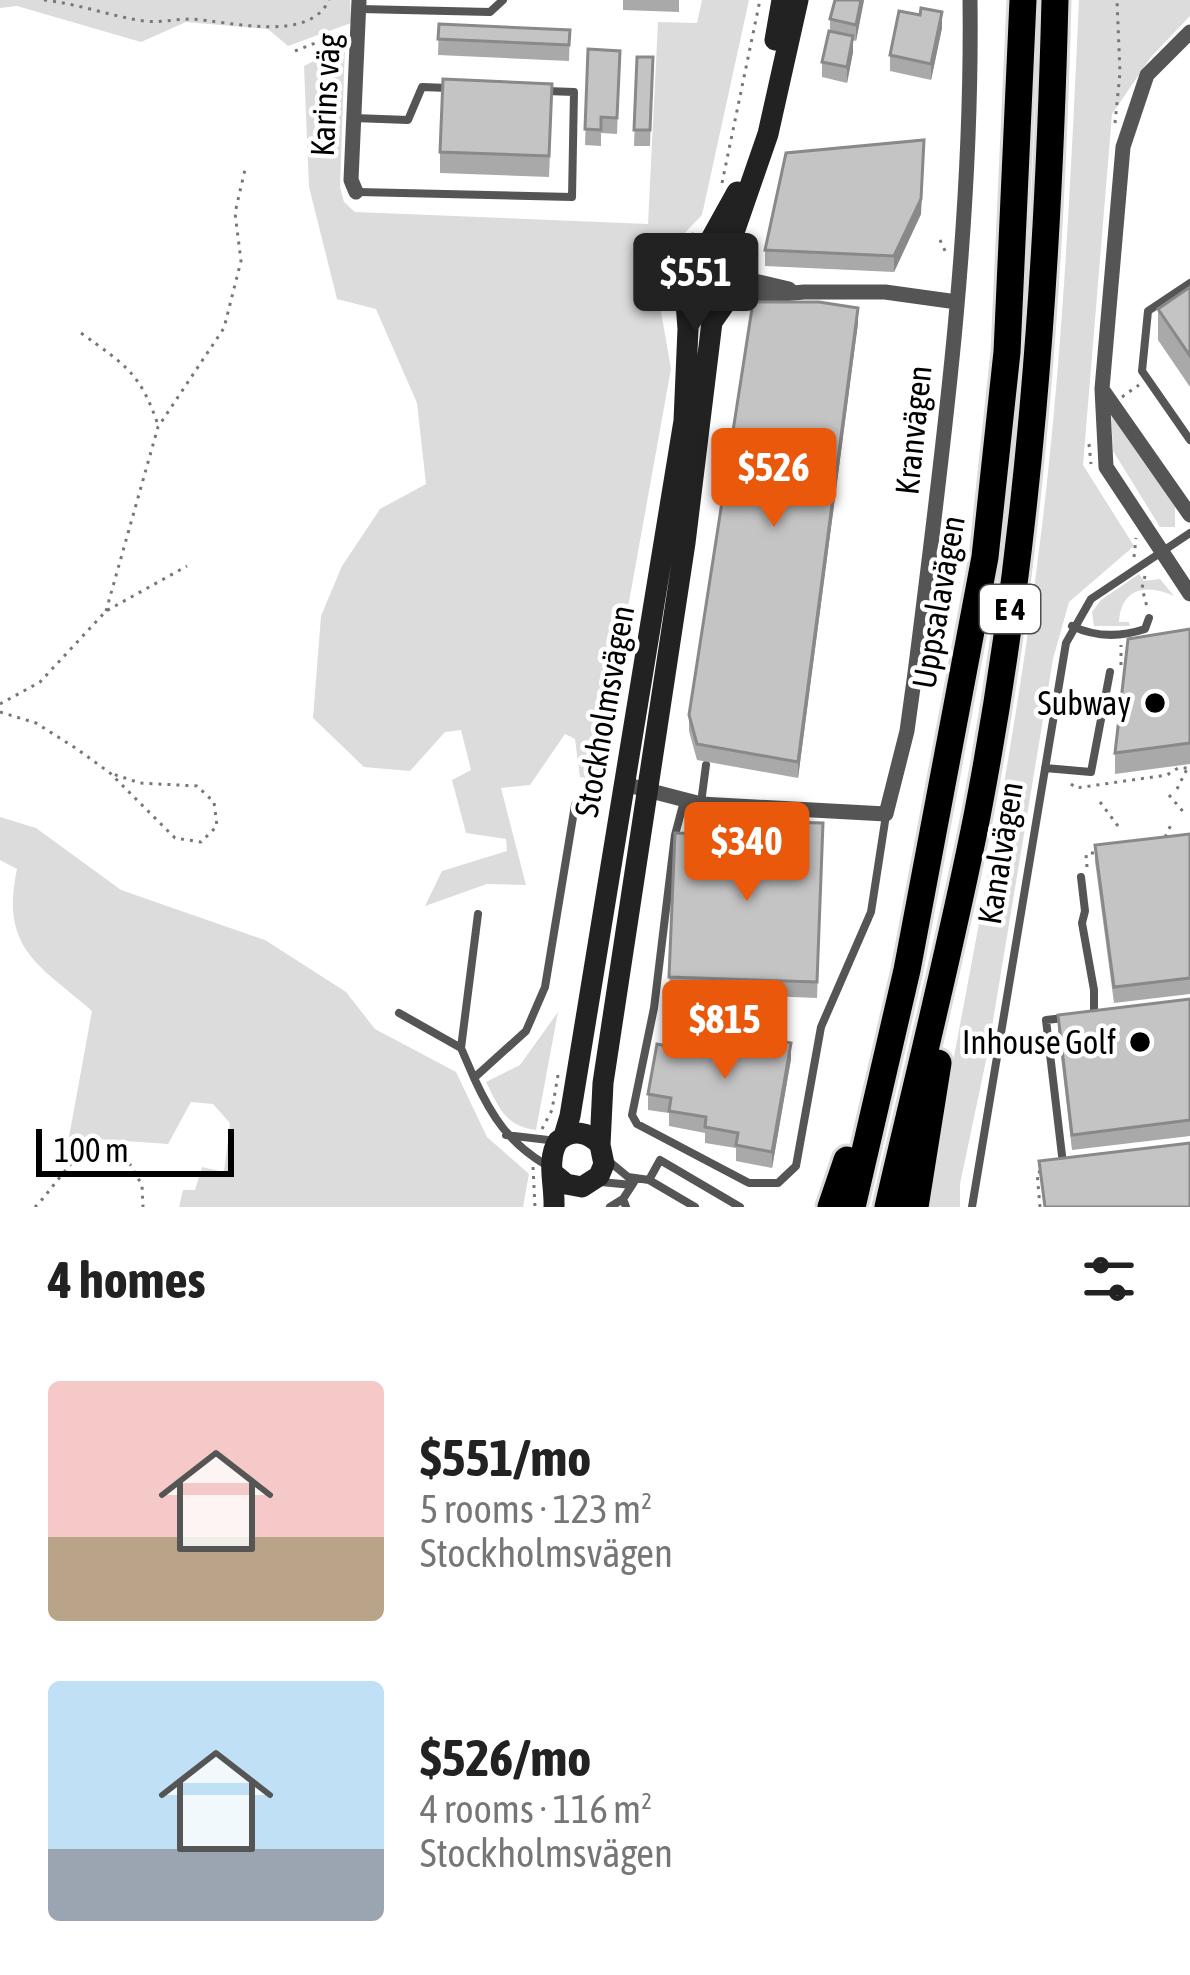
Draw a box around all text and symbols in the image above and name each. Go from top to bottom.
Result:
street label: Karins väg [303,32,347,157]
pin: $551 [625,233,767,335]
text: $551 [660,250,732,294]
street label: Kranvägen [887,364,939,496]
pin: $526 [703,428,845,530]
text: $526 [738,445,810,489]
street label: Uppsalavägen [904,513,972,691]
road number: E 4 [980,585,1040,633]
street label: Stockholmsvägen [567,602,641,820]
place label: Subway [1038,684,1131,722]
marker: Subway [1142,690,1168,716]
street label: Kanalvägen [970,779,1030,927]
pin: $340 [676,802,818,904]
text: $340 [711,819,783,863]
pin: $815 [654,980,796,1082]
text: $815 [689,997,761,1041]
place label: Inhouse Golf [962,1023,1116,1061]
marker: Inhouse Golf [1127,1029,1153,1055]
scale bar [36,1123,234,1176]
text: 100 m [54,1131,129,1169]
icon: filters [1076,1246,1142,1312]
text: 4 homes [48,1250,206,1309]
text: $551/mo [420,1428,591,1487]
icon: home [144,1429,288,1573]
text: 5 rooms · 123 m² [420,1487,652,1531]
text: Stockholmsvägen [420,1531,673,1575]
text: $526/mo [420,1728,591,1787]
icon: home [144,1729,288,1873]
text: 4 rooms · 116 m² [420,1787,652,1831]
text: Stockholmsvägen [420,1831,673,1875]

